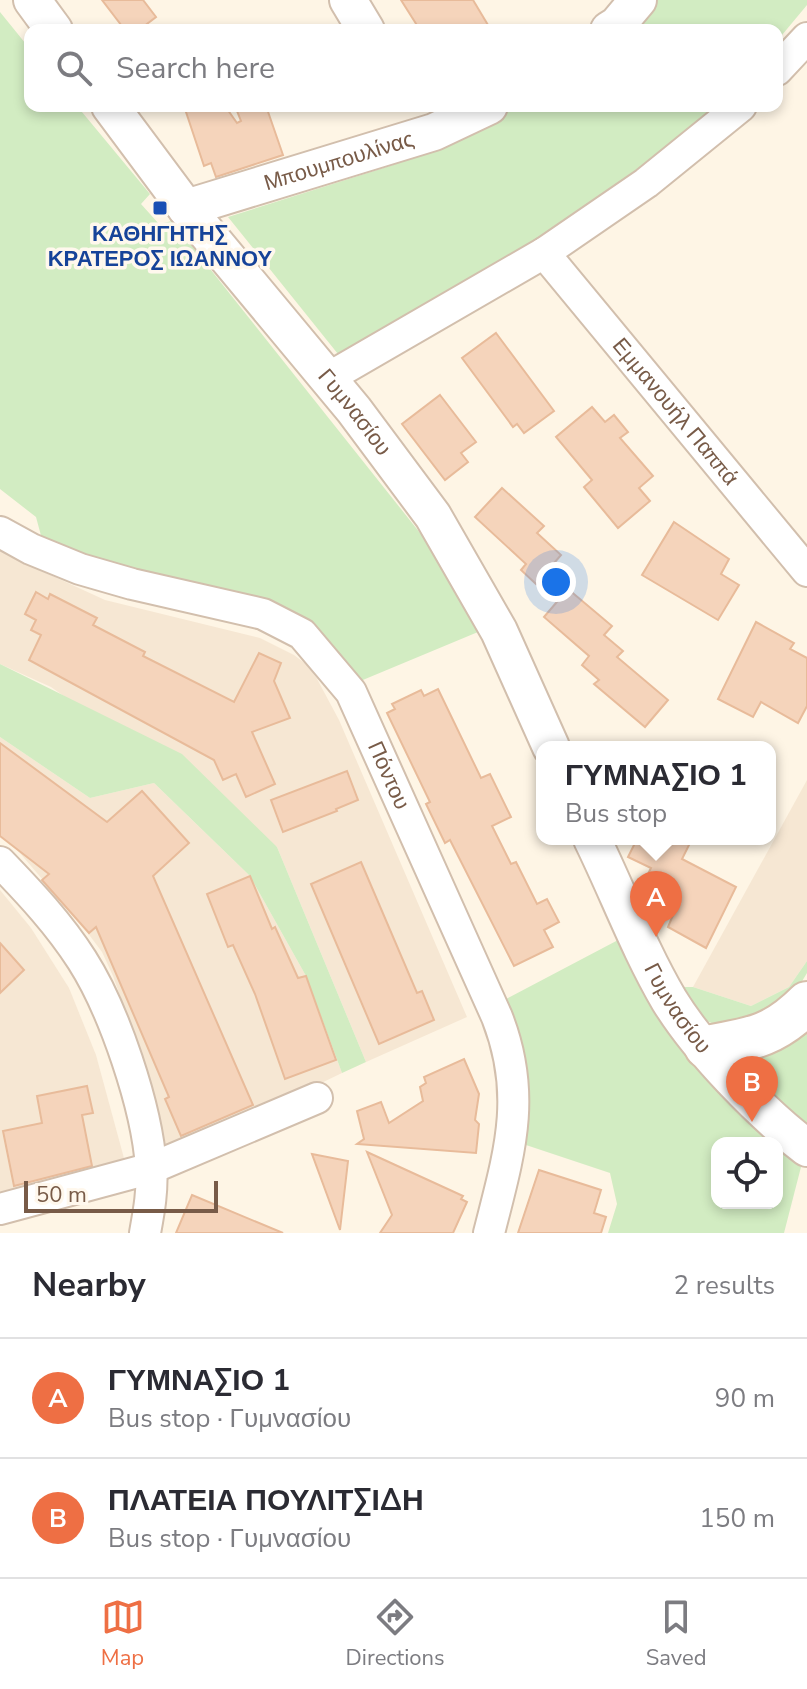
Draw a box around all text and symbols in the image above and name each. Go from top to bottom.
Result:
search box [24,24,783,112]
icon: search [52,46,96,90]
text: Search here [116,48,275,89]
street label: Μπουμπουλίνας [260,124,418,198]
marker: ΚΑΘΗΓΗΤΗΣ ΚΡΑΤΕΡΟΣ ΙΩΑΝΝΟΥ [151,199,169,217]
place label: ΚΑΘΗΓΗΤΗΣ ΚΡΑΤΕΡΟΣ ΙΩΑΝΝΟΥ [48,219,273,274]
street label: Εμμανουήλ Παππά [605,331,745,492]
street label: Γυμνασίου [311,362,398,462]
your location [536,562,576,602]
street label: Πόντου [360,737,417,814]
popup [536,741,776,845]
text: ΓΥΜΝΑΣΙΟ 1 [565,755,747,796]
text: Bus stop [565,796,667,831]
pin: A [630,871,682,937]
street label: Γυμνασίου [637,958,718,1060]
pin: B [726,1056,778,1122]
map controls [711,1137,783,1209]
button: locate [711,1137,783,1209]
scale bar [24,1177,218,1213]
text: 50 m [36,1180,87,1210]
text: Nearby [32,1262,146,1308]
text: 2 results [674,1268,775,1303]
text: ΓΥΜΝΑΣΙΟ 1 [108,1360,290,1401]
text: A [48,1381,68,1416]
text: 90 m [715,1381,775,1416]
text: Bus stop · Γυμνασίου [108,1401,351,1436]
text: ΠΛΑΤΕΙΑ ΠΟΥΛΙΤΣΙΔΗ [108,1480,424,1521]
text: B [49,1501,67,1536]
text: 150 m [699,1501,775,1536]
text: Bus stop · Γυμνασίου [108,1521,351,1556]
tab: Map [101,1595,145,1673]
tab: Directions [346,1595,445,1673]
tab: Saved [646,1595,706,1673]

